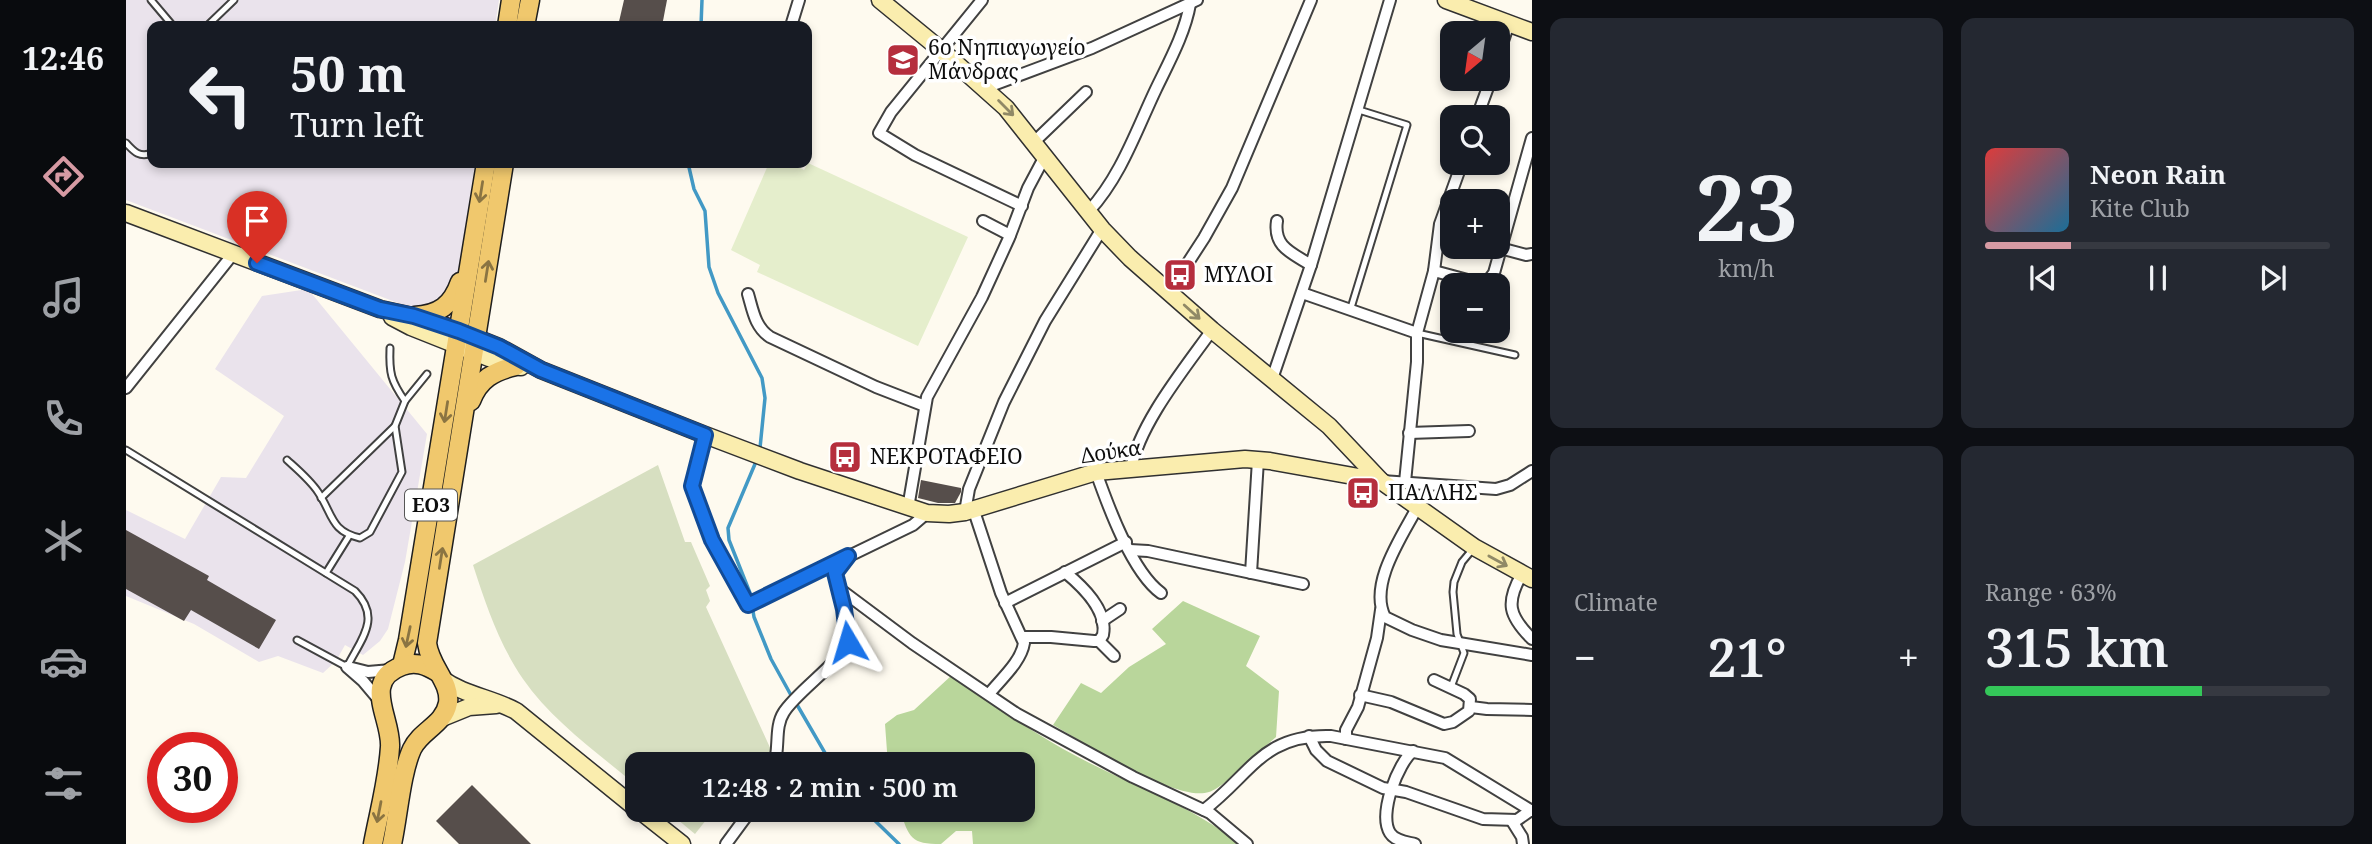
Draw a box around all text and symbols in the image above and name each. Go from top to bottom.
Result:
north arrow [1440,21,1510,91]
map controls [1440,21,1510,343]
place label: 6ο Νηπιαγωγείο Μάνδρας [928,33,1086,85]
text: 12:46 [22,36,104,79]
text: 50 m [290,40,406,106]
school or university icon: 6ο Νηπιαγωγείο Μάνδρας [884,41,922,79]
icon: left [175,49,266,140]
one-way arrow [997,100,1014,117]
text: Turn left [290,103,424,146]
button: search [1440,105,1510,175]
text: 23 [1695,144,1798,268]
icon: directions [39,152,88,201]
text: Neon Rain [2090,156,2226,192]
one-way arrow [474,180,487,203]
button: + [1440,189,1510,259]
pin [227,191,287,263]
text: Kite Club [2090,192,2190,224]
icon: arrive [238,202,276,240]
text: km/h [1718,252,1775,284]
bus stop icon: ΜΥΛΟΙ [1161,256,1199,294]
icon: previous [2024,259,2062,297]
icon: pause [2139,259,2177,297]
icon: next [2254,259,2292,297]
one-way arrow [481,260,494,282]
place label: ΜΥΛΟΙ [1204,260,1273,288]
icon: music [39,273,88,322]
button: − [1440,273,1510,343]
one-way arrow [1182,304,1200,320]
icon: phone [39,394,88,443]
one-way arrow [439,400,452,423]
street label: Δούκα [1079,433,1143,469]
bus stop icon: ΝΕΚΡΟΤΑΦΕΙΟ [826,438,864,476]
place label: ΝΕΚΡΟΤΑΦΕΙΟ [870,442,1023,470]
bus stop icon: ΠΑΛΛΗΣ [1344,474,1382,512]
place label: ΠΑΛΛΗΣ [1388,478,1477,506]
road number: ΕΟ3 [405,490,457,520]
icon: climate [39,516,88,565]
one-way arrow [435,547,448,570]
one-way arrow [1487,555,1507,569]
text: Range · 63% [1985,576,2117,608]
text: Climate [1574,586,1658,618]
position arrow [811,605,885,679]
text: 315 km [1985,611,2169,682]
text: 21° [1707,621,1787,692]
one-way arrow [401,625,415,648]
text: − [1574,631,1596,683]
text: + [1898,631,1919,683]
icon: car [39,637,88,686]
speed limit sign: 30 [147,732,238,823]
icon: filters [39,759,88,808]
text: 12:48 · 2 min · 500 m [702,769,958,805]
one-way arrow [372,800,385,823]

